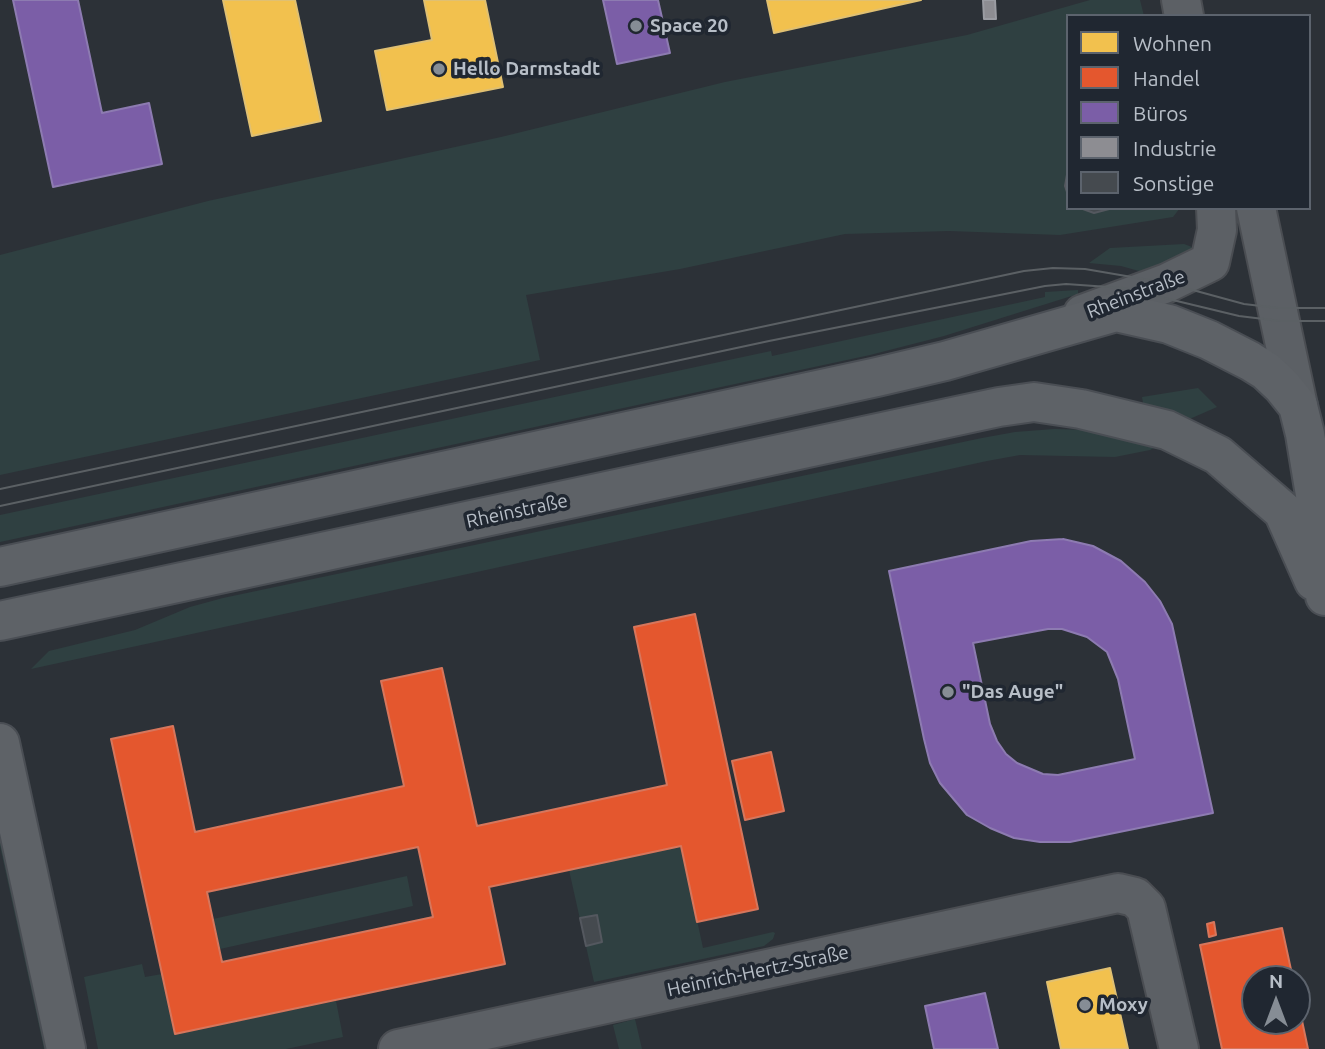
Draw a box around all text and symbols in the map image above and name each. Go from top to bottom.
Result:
legend [1066,14,1311,210]
place label: Space 20 [650,15,728,37]
marker: Space 20 [628,18,644,34]
text: Wohnen [1133,31,1212,55]
place label: Hello Darmstadt [453,58,600,80]
marker: Hello Darmstadt [431,61,447,77]
text: Handel [1133,66,1200,90]
text: Büros [1133,101,1188,125]
text: Industrie [1133,136,1217,160]
text: Sonstige [1133,171,1214,195]
street label: Rheinstraße [1084,265,1188,323]
street label: Rheinstraße [464,489,570,533]
place label: "Das Auge" [962,681,1063,703]
marker: "Das Auge" [940,684,956,700]
street label: Heinrich-Hertz-Straße [665,941,851,1001]
north arrow [1241,965,1311,1035]
text: N [1269,970,1283,992]
place label: Moxy [1099,994,1148,1016]
marker: Moxy [1077,997,1093,1013]

